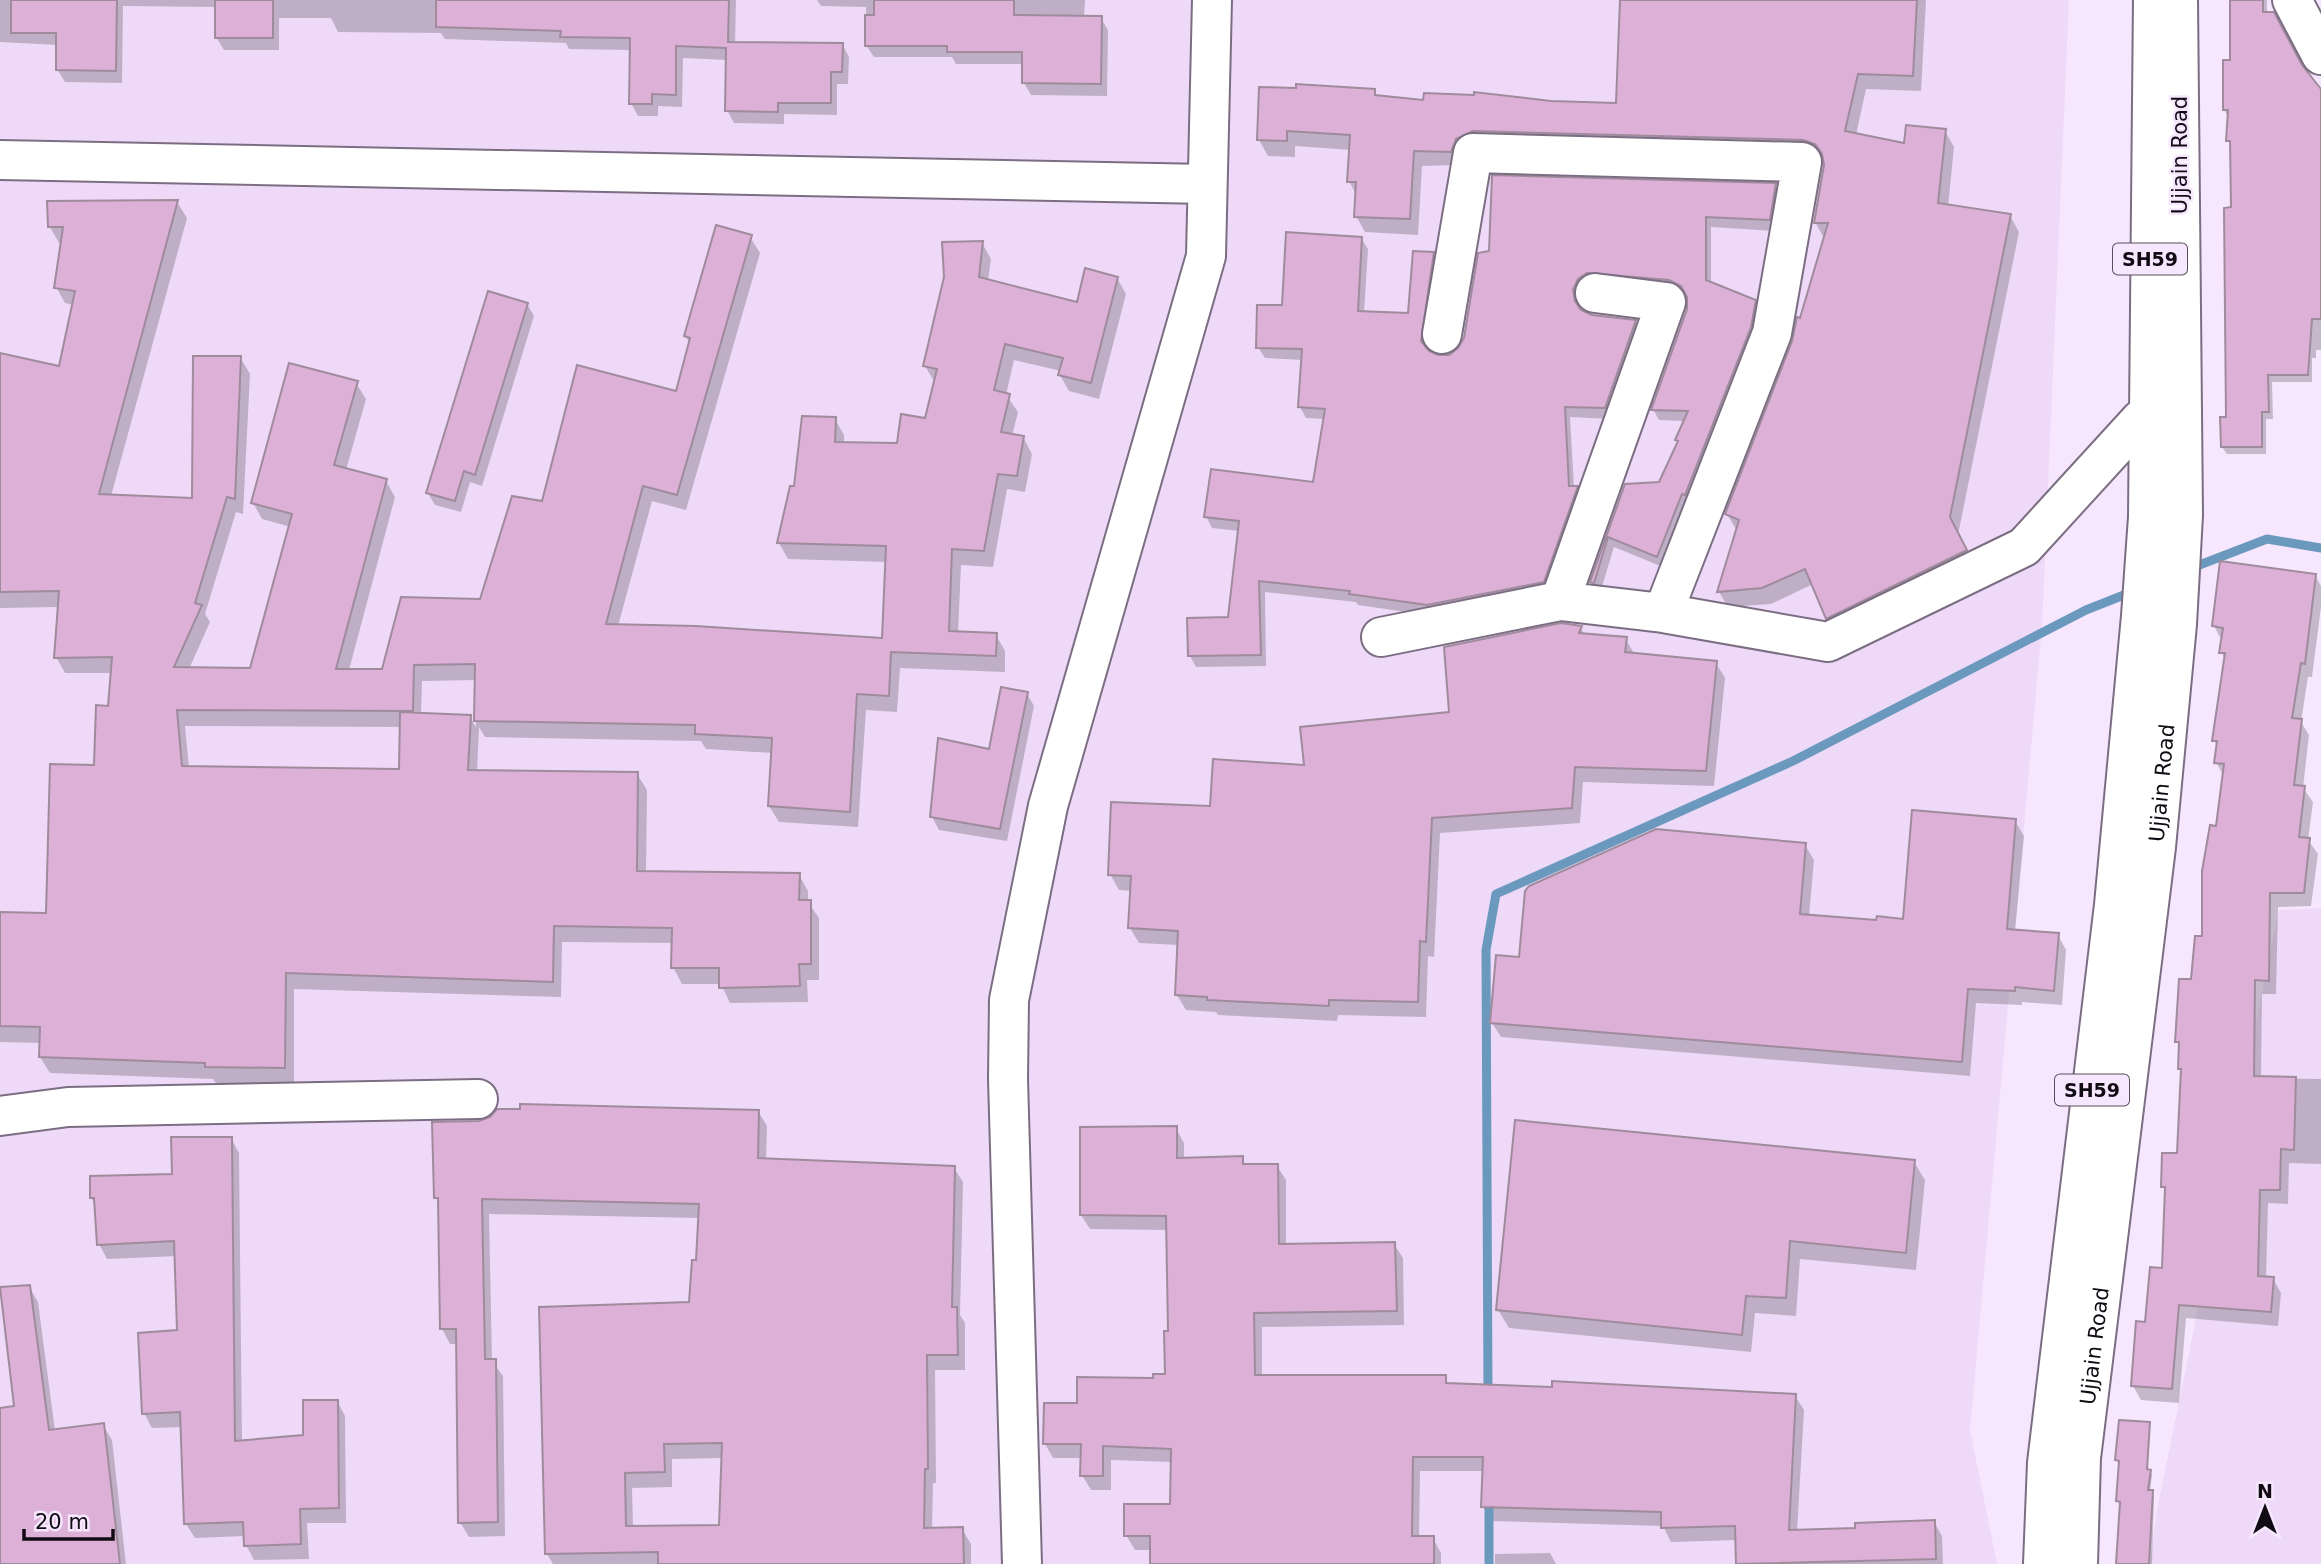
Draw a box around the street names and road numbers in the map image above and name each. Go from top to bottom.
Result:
street label: Ujjain Road [2168,96,2192,214]
road number: SH59 [2113,244,2187,274]
street label: Ujjain Road [2145,723,2180,843]
road number: SH59 [2055,1074,2129,1106]
street label: Ujjain Road [2076,1286,2114,1406]

